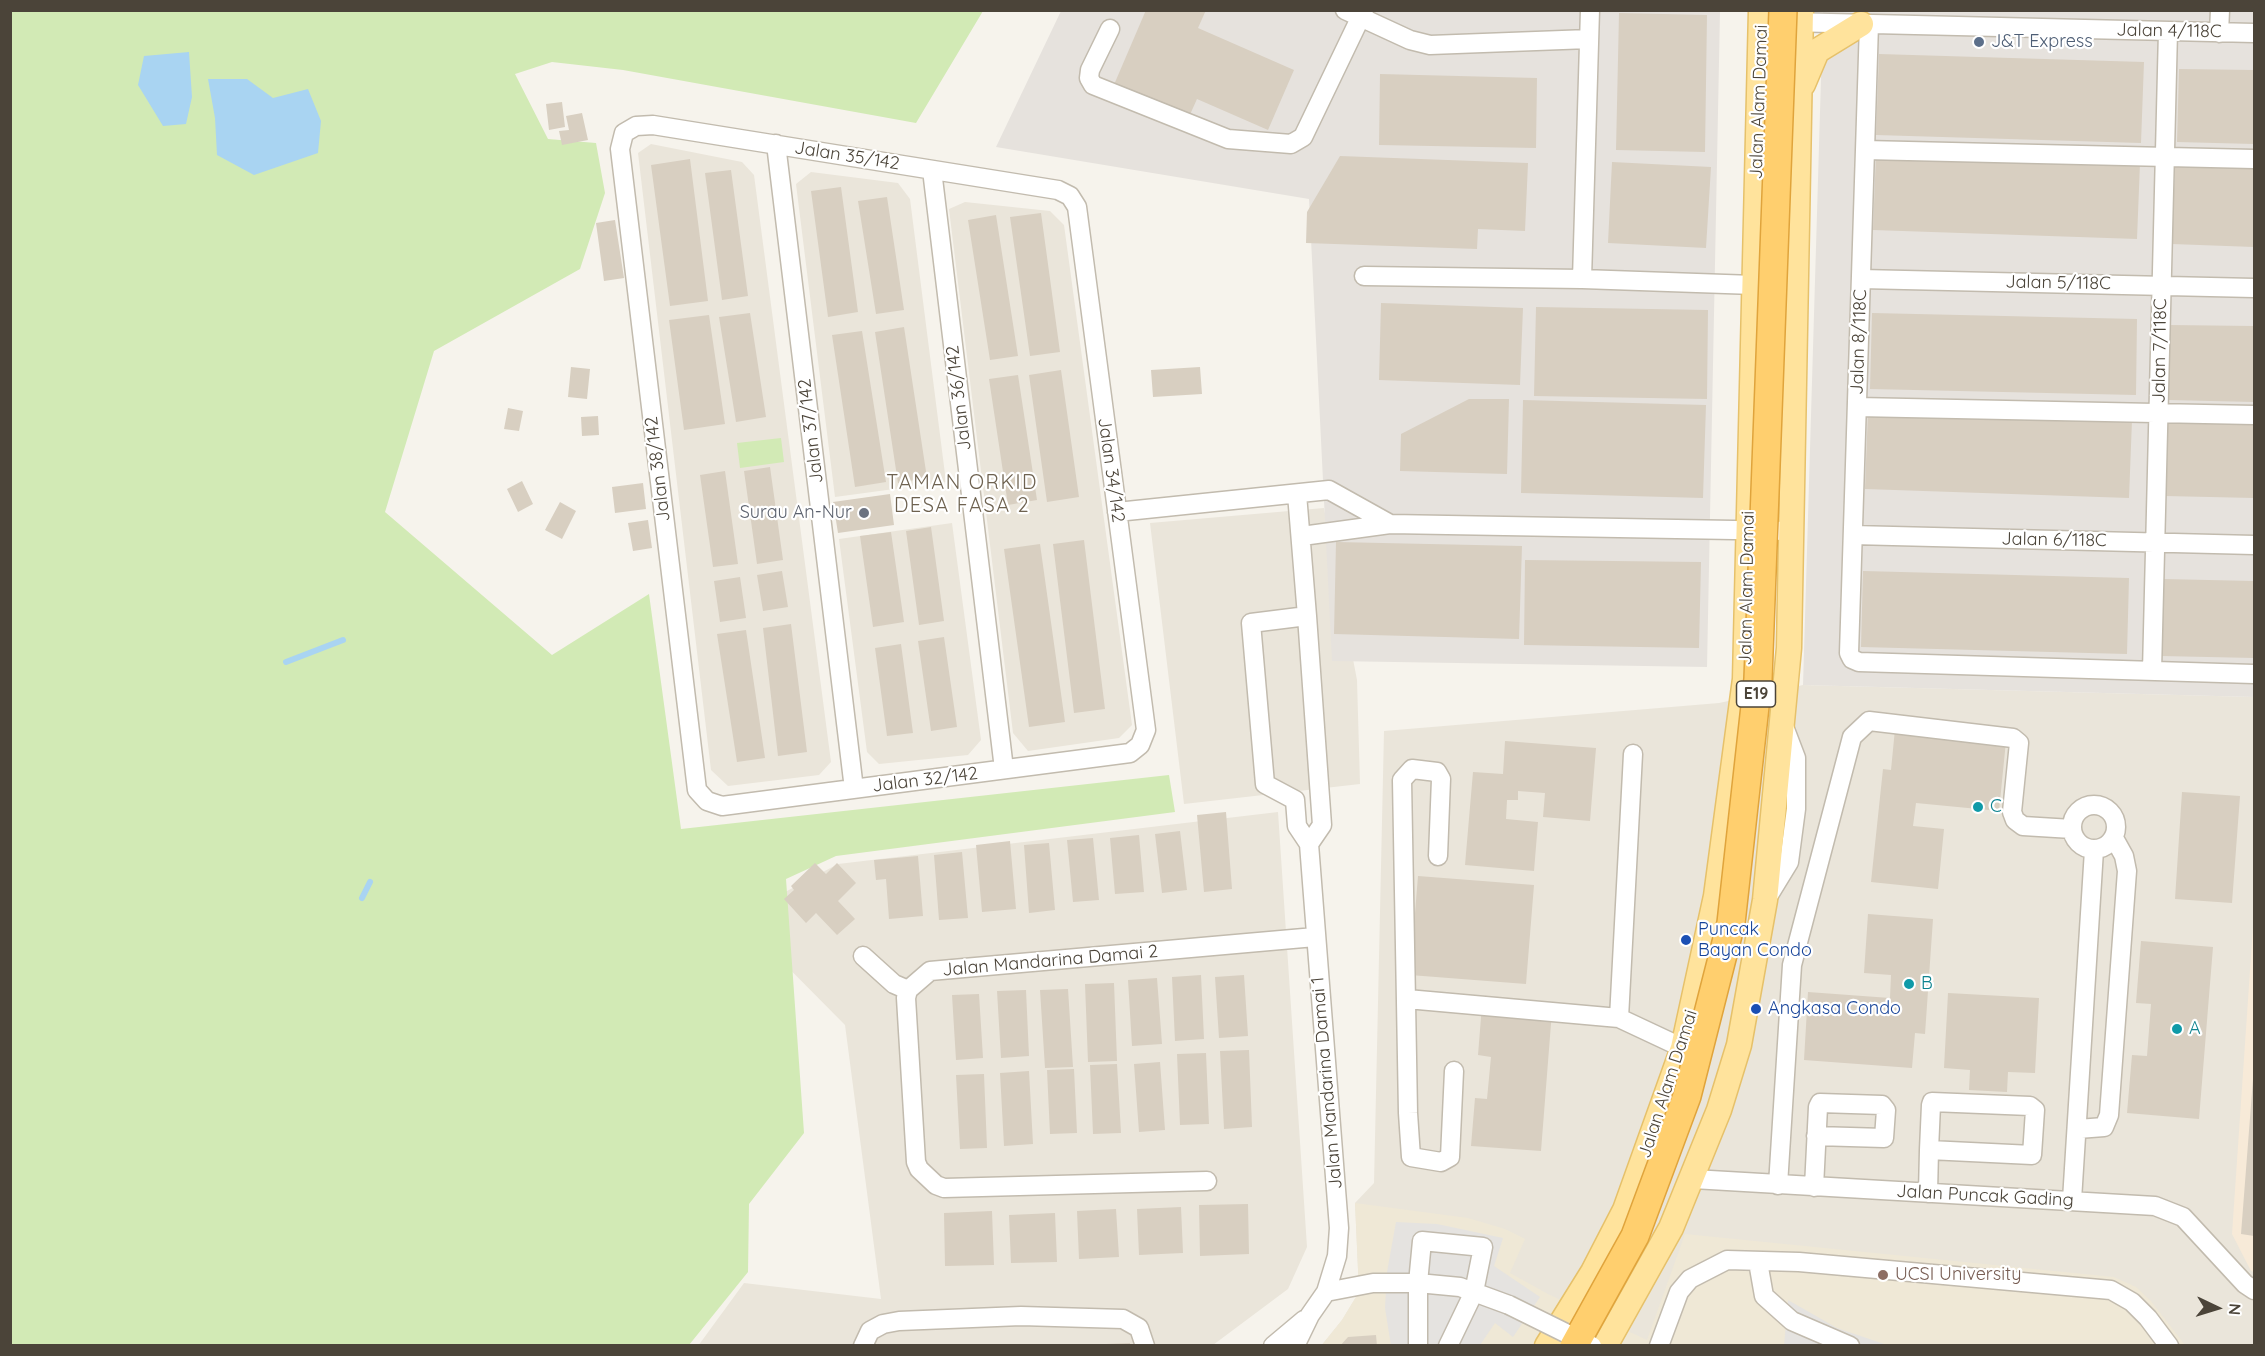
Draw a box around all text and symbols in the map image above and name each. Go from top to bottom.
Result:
street label: Jalan 4/118C [2116,19,2222,43]
street label: Jalan Alam Damai [1746,24,1772,180]
place label: J&T Express [1991,31,2093,53]
marker: J&T Express [1972,35,1986,49]
street label: Jalan 35/142 [793,137,901,175]
street label: Jalan 5/118C [2005,271,2111,295]
street label: Jalan 8/118C [1846,289,1872,395]
street label: Jalan 7/118C [2148,298,2172,404]
street label: Jalan 36/142 [942,344,976,452]
street label: Jalan 37/142 [794,377,828,485]
street label: Jalan 38/142 [641,415,675,523]
street label: Jalan 34/142 [1093,416,1129,524]
district label: TAMAN ORKID DESA FASA 2 [886,471,1038,518]
place label: Surau An-Nur [740,502,852,524]
marker: Surau An-Nur [857,506,871,520]
street label: Jalan Alam Damai [1735,511,1759,665]
street label: Jalan 6/118C [2001,528,2107,552]
road number: E19 [1736,681,1776,707]
street label: Jalan 32/142 [871,763,979,797]
place label: C [1990,796,2002,818]
marker: C [1971,800,1985,814]
place label: Puncak Bayan Condo [1698,919,1812,962]
marker: Puncak Bayan Condo [1679,933,1693,947]
street label: Jalan Mandarina Damai 2 [941,941,1159,981]
place label: B [1921,973,1933,995]
street label: Jalan Mandarina Damai 1 [1307,976,1347,1190]
marker: B [1902,977,1916,991]
place label: Angkasa Condo [1768,998,1901,1020]
marker: Angkasa Condo [1749,1002,1763,1016]
street label: Jalan Alam Damai [1634,1007,1702,1161]
place label: A [2189,1018,2201,1040]
marker: A [2170,1022,2184,1036]
street label: Jalan Puncak Gading [1896,1181,2074,1211]
place label: UCSI University [1895,1264,2021,1286]
marker: UCSI University [1876,1268,1890,1282]
north arrow [2187,1278,2247,1338]
text: N [2225,1303,2245,1316]

